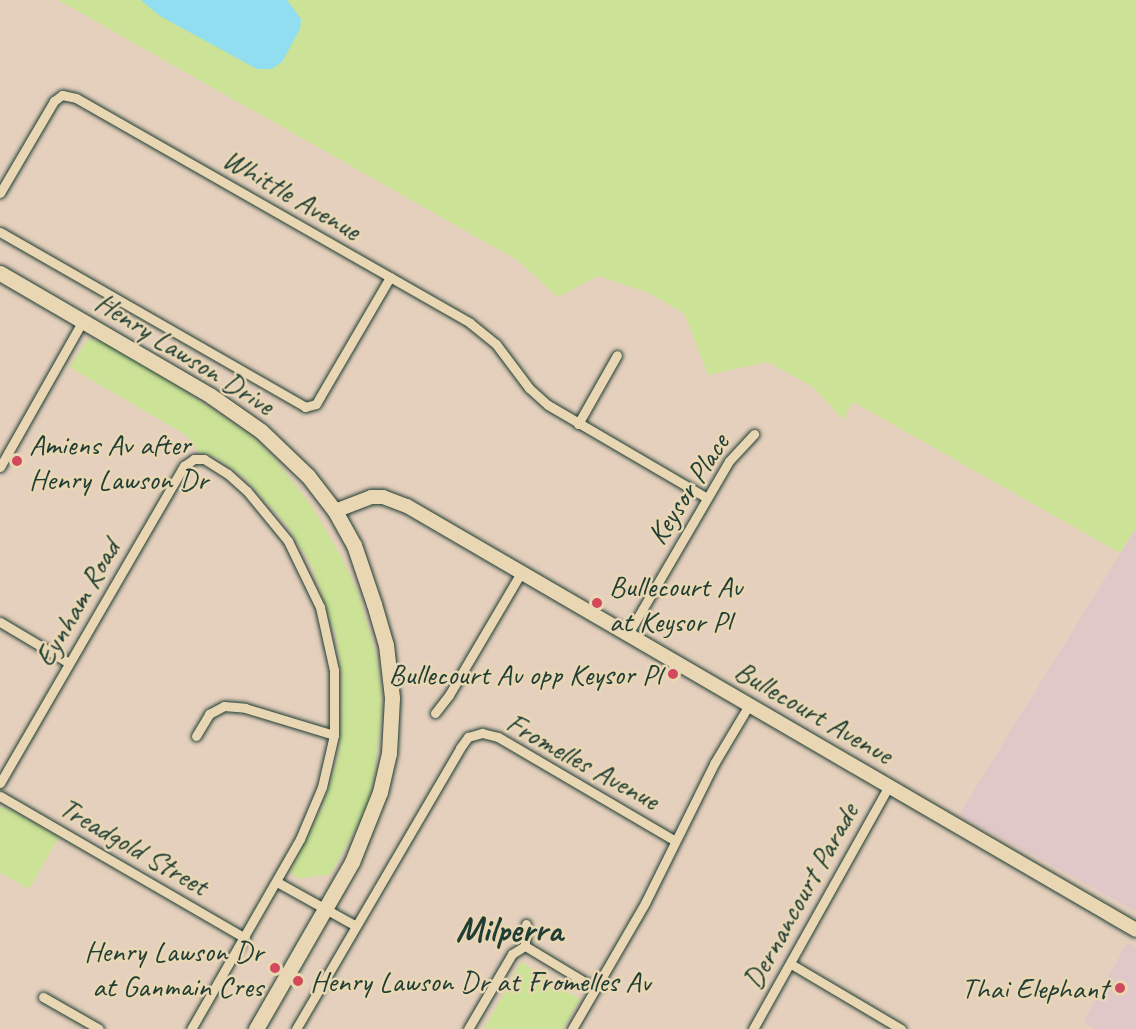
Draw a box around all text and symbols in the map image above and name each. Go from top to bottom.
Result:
street label: Whittle Avenue [217,140,367,248]
street label: Henry Lawson Drive [89,283,281,423]
place label: Amiens Av after Henry Lawson Dr [29,426,209,496]
street label: Keysor Place [639,427,737,551]
marker: Amiens Av after Henry Lawson Dr [10,454,24,468]
street label: Eynham Road [26,533,128,673]
place label: Bullecourt Av at Keysor Pl [609,568,742,638]
marker: Bullecourt Av at Keysor Pl [590,596,604,610]
street label: Bullecourt Avenue [728,652,900,772]
place label: Bullecourt Av opp Keysor Pl [389,656,661,692]
marker: Bullecourt Av opp Keysor Pl [666,667,680,681]
street label: Fromelles Avenue [500,704,666,818]
street label: Treadgold Street [53,789,215,903]
street label: Dernancourt Parade [734,796,866,996]
district label: Milperra [456,908,562,952]
place label: Henry Lawson Dr at Ganmain Cres [83,933,263,1004]
marker: Henry Lawson Dr at Ganmain Cres [268,961,282,975]
place label: Henry Lawson Dr at Fromelles Av [310,963,652,999]
place label: Thai Elephant [963,970,1108,1006]
marker: Henry Lawson Dr at Fromelles Av [291,974,305,988]
marker: Thai Elephant [1113,981,1127,995]

